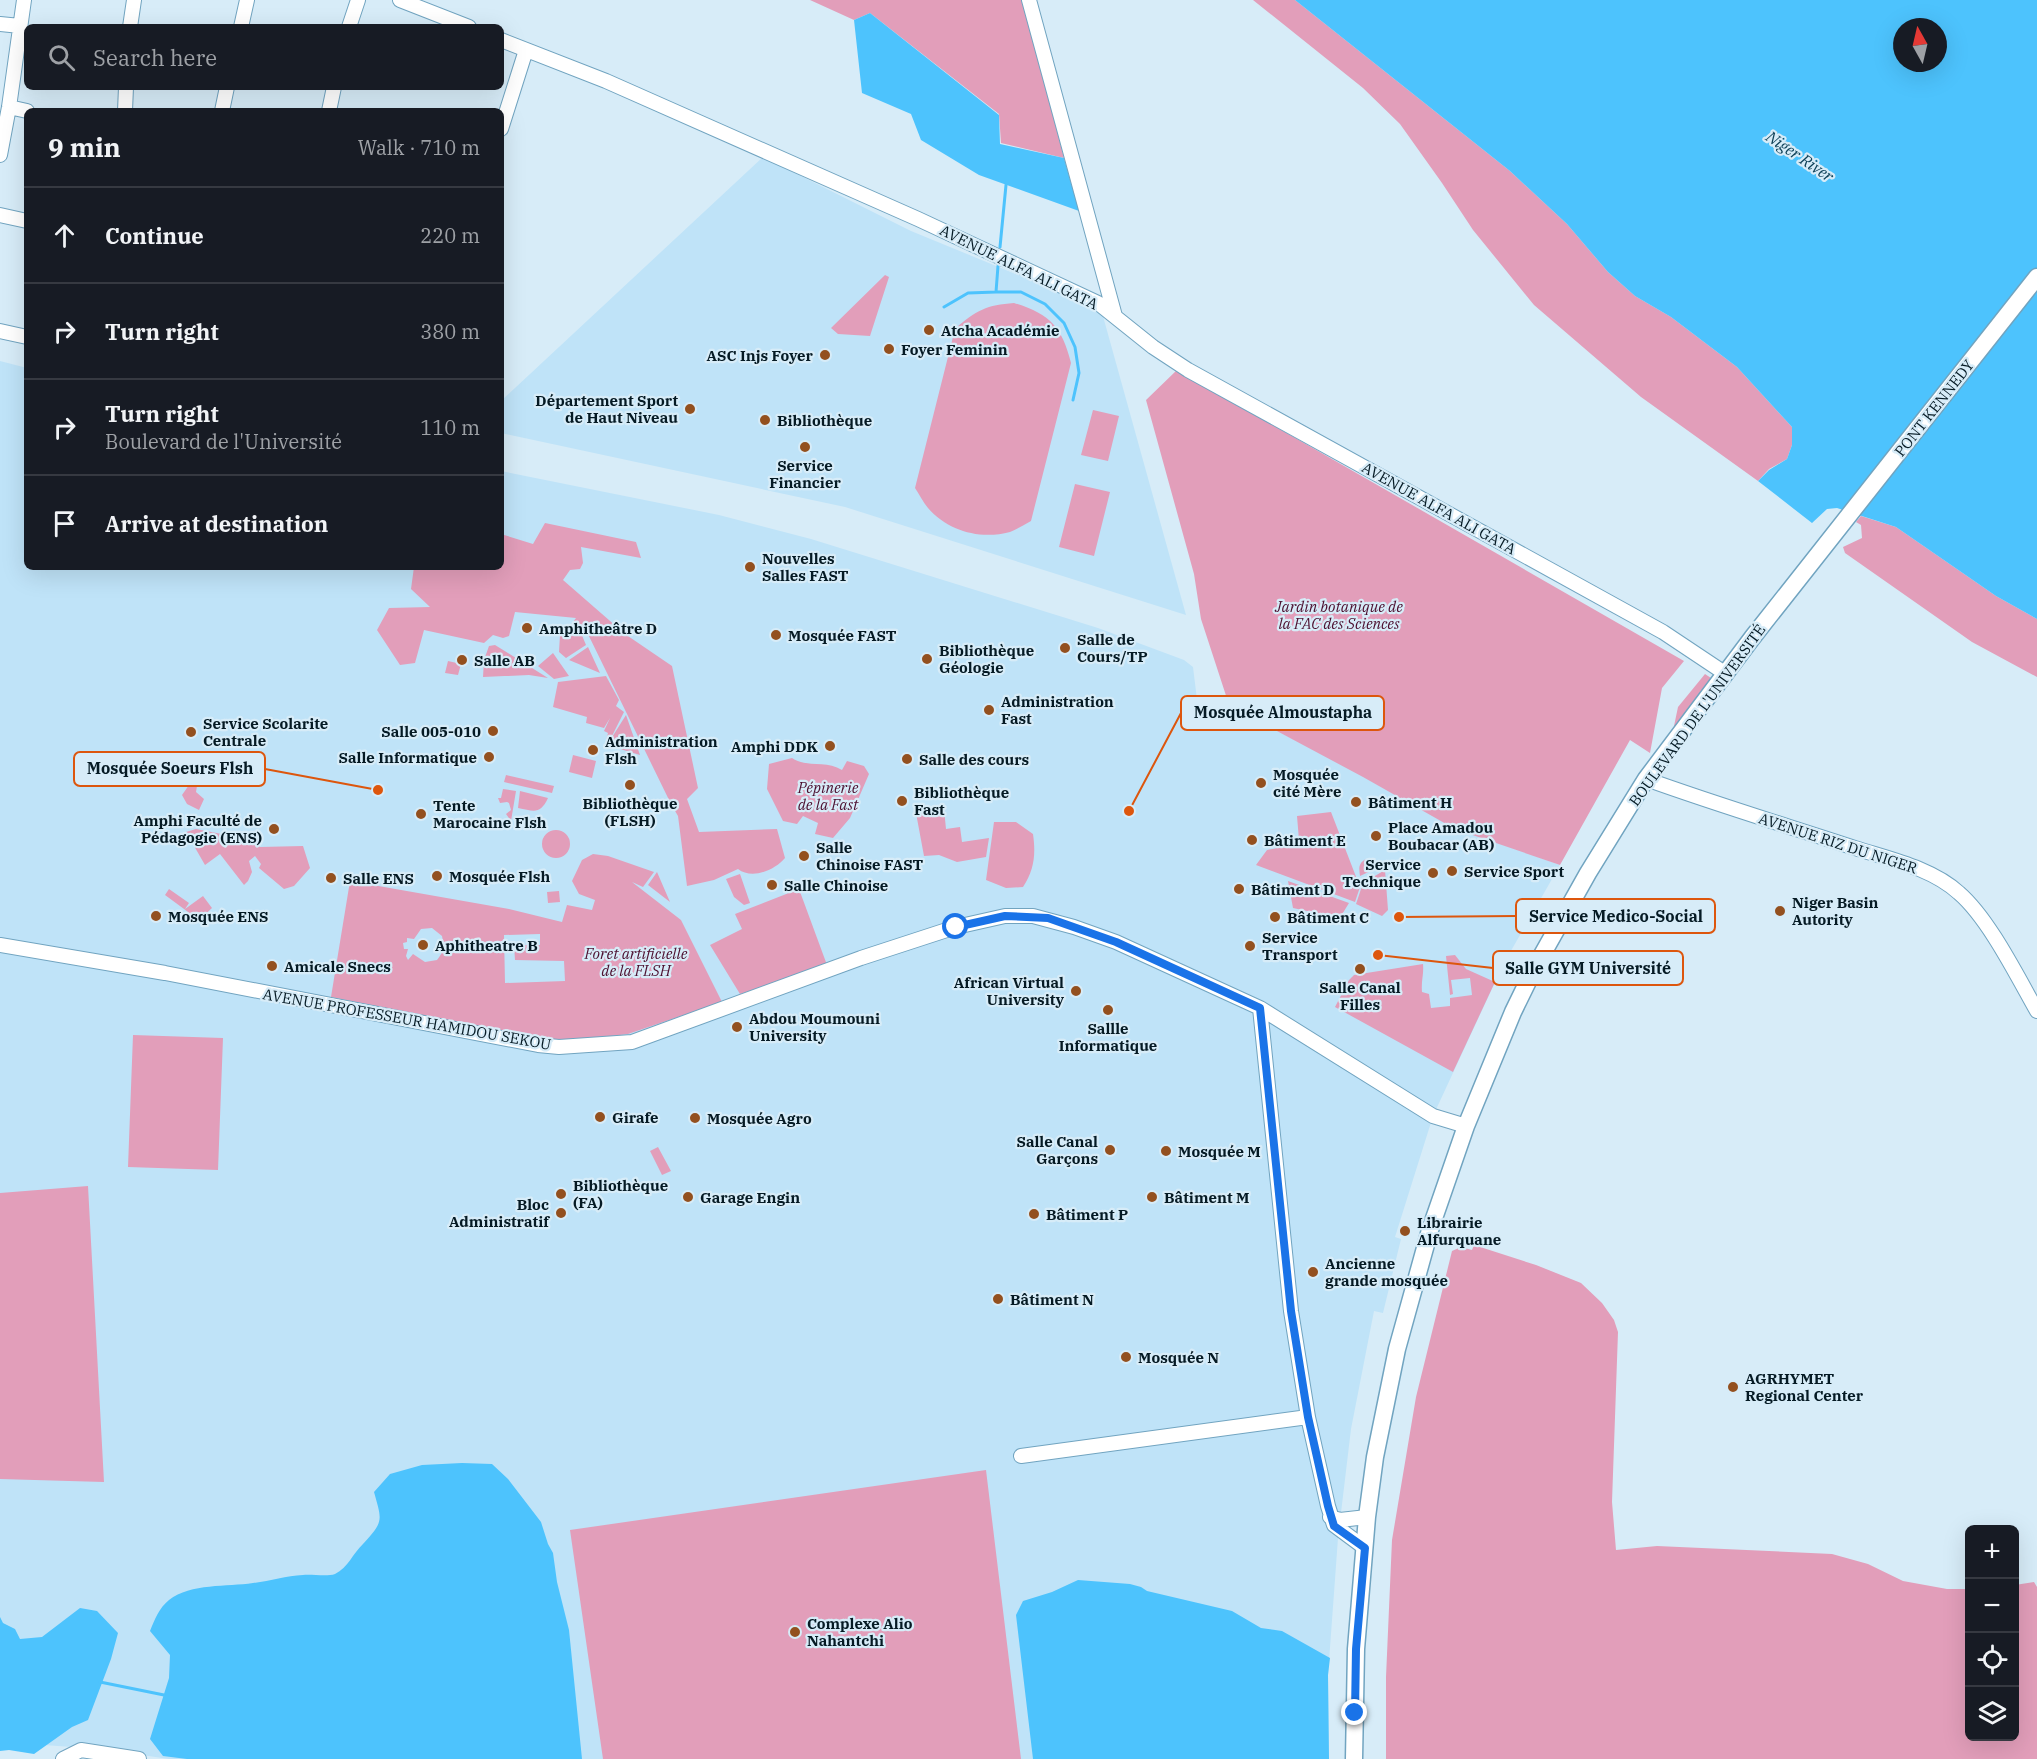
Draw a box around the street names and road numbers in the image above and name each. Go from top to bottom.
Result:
street label: AVENUE ALFA ALI GATA [937,220,1102,314]
street label: PONT KENNEDY [1890,355,1978,460]
street label: AVENUE ALFA ALI GATA [1358,458,1520,559]
street label: BOULEVARD DE L'UNIVERSITÉ [1625,620,1769,810]
street label: AVENUE RIZ DU NIGER [1756,808,1920,878]
street label: AVENUE PROFESSEUR HAMIDOU SEKOU [261,984,553,1054]

